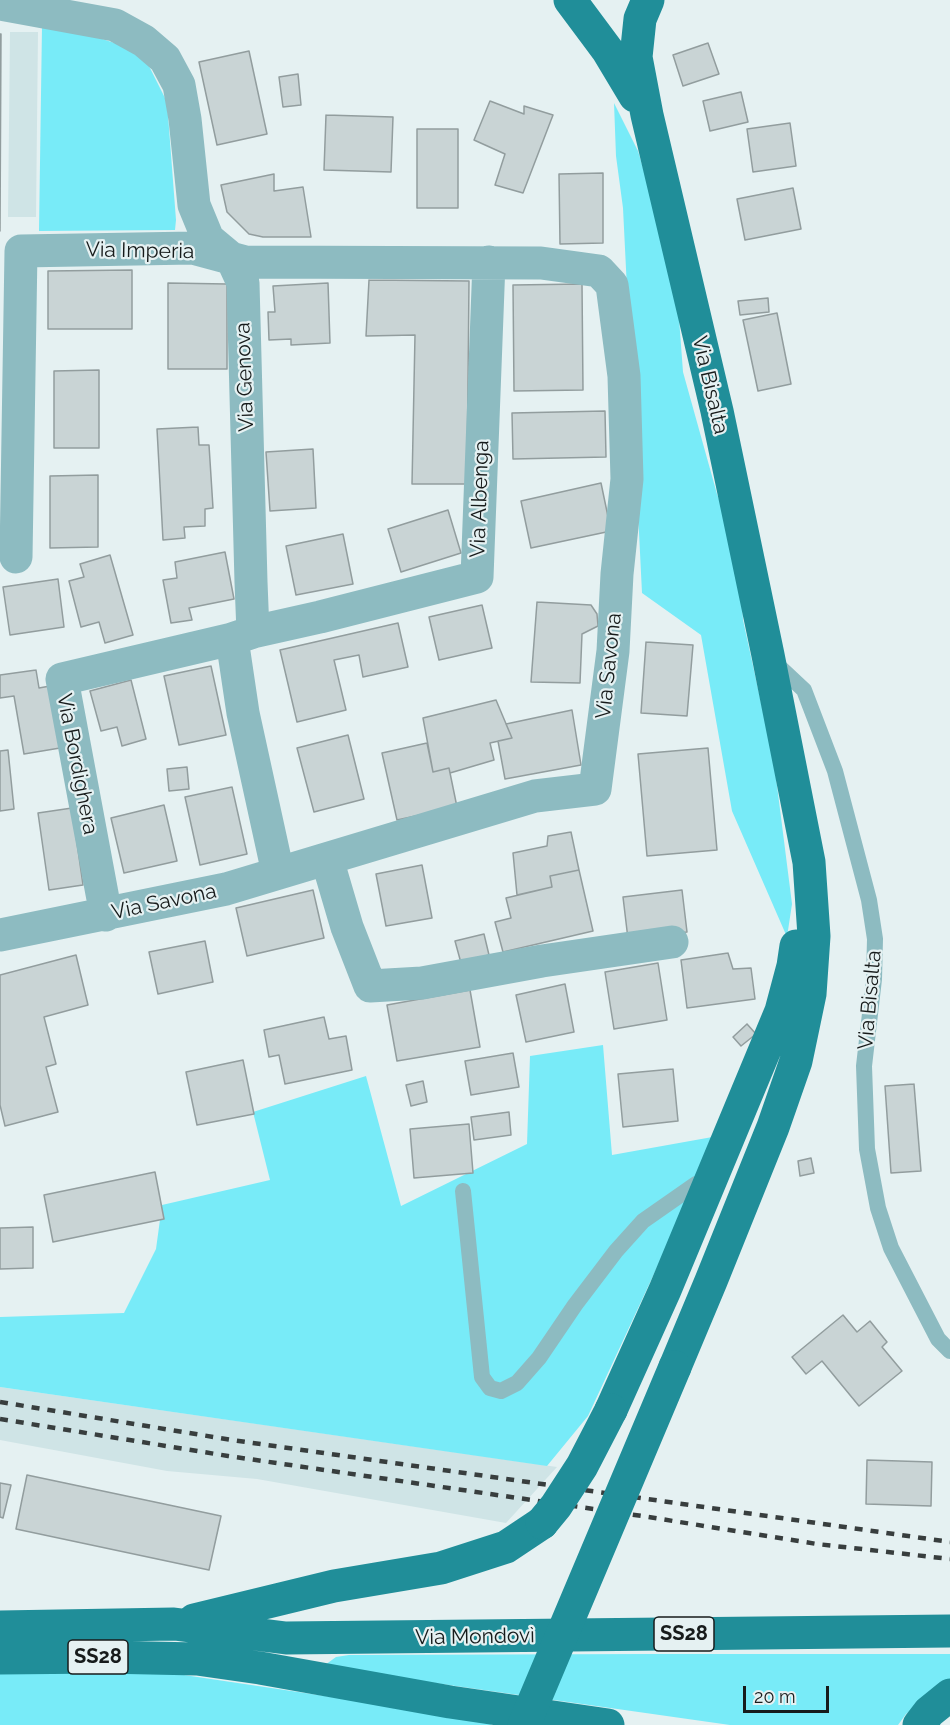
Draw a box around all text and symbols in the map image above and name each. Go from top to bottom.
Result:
street label: Via Imperia [85,237,195,265]
street label: Via Genova [230,322,260,432]
street label: Via Bisalta [686,333,734,437]
street label: Via Albenga [465,440,495,558]
street label: Via Savona [591,612,627,720]
street label: Via Bordighera [51,691,103,837]
street label: Via Savona [109,879,219,925]
street label: Via Bisalta [853,949,887,1051]
road number: SS28 [654,1617,714,1651]
street label: Via Mondovì [415,1623,535,1651]
road number: SS28 [68,1640,128,1674]
scale bar [746,1674,832,1712]
text: 20 m [754,1686,796,1707]

